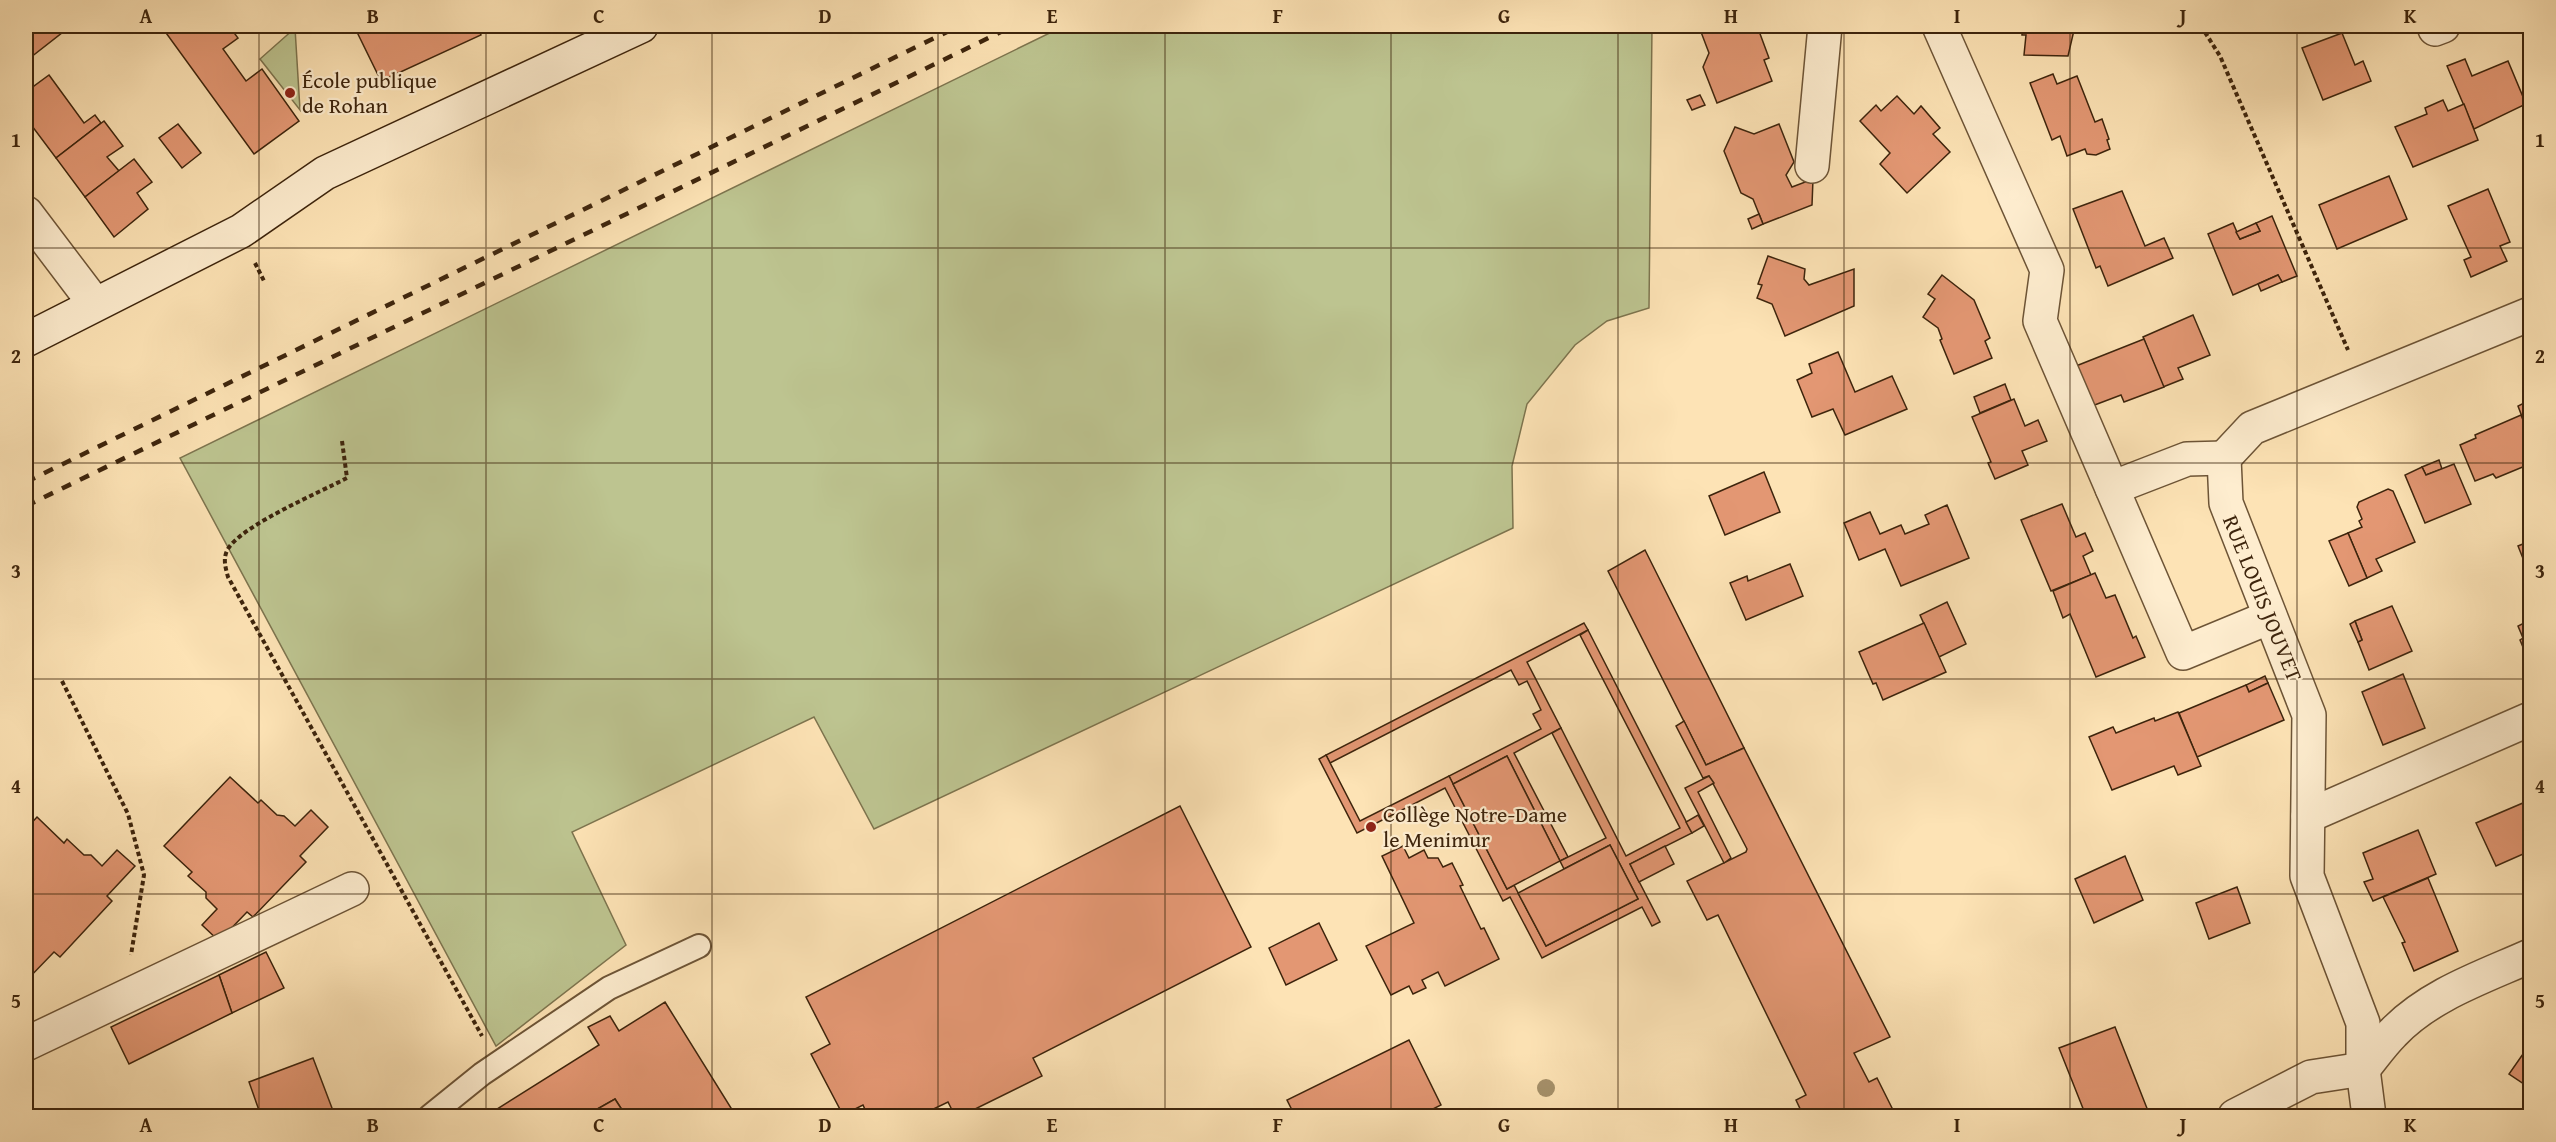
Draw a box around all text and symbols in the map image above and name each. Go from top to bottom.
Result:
text: A [140,1,153,30]
text: B [367,1,379,30]
text: C [593,1,605,30]
text: D [818,1,832,30]
text: E [1047,1,1058,30]
text: F [1273,1,1283,30]
text: G [1498,1,1510,30]
text: H [1724,1,1738,30]
text: I [1954,1,1960,30]
text: J [2177,1,2187,30]
text: K [2404,1,2417,30]
place label: École publique de Rohan [302,64,437,121]
marker: École publique de Rohan [283,86,297,100]
text: 1 [11,125,21,154]
text: 1 [2535,125,2545,154]
text: 2 [11,341,21,370]
text: 2 [2535,341,2545,370]
street label: RUE LOUIS JOUVET [2215,510,2311,686]
text: 3 [11,556,21,585]
text: 3 [2535,556,2545,585]
text: 4 [11,771,21,800]
text: 4 [2535,771,2545,800]
place label: Collège Notre-Dame le Menimur [1383,798,1567,855]
marker: Collège Notre-Dame le Menimur [1364,820,1378,834]
text: 5 [11,986,21,1015]
text: 5 [2535,986,2545,1015]
text: A [140,1110,153,1139]
text: B [367,1110,379,1139]
text: C [593,1110,605,1139]
text: D [818,1110,832,1139]
text: E [1047,1110,1058,1139]
text: F [1273,1110,1283,1139]
text: G [1498,1110,1510,1139]
text: H [1724,1110,1738,1139]
text: I [1954,1110,1960,1139]
text: J [2177,1110,2187,1139]
text: K [2404,1110,2417,1139]

